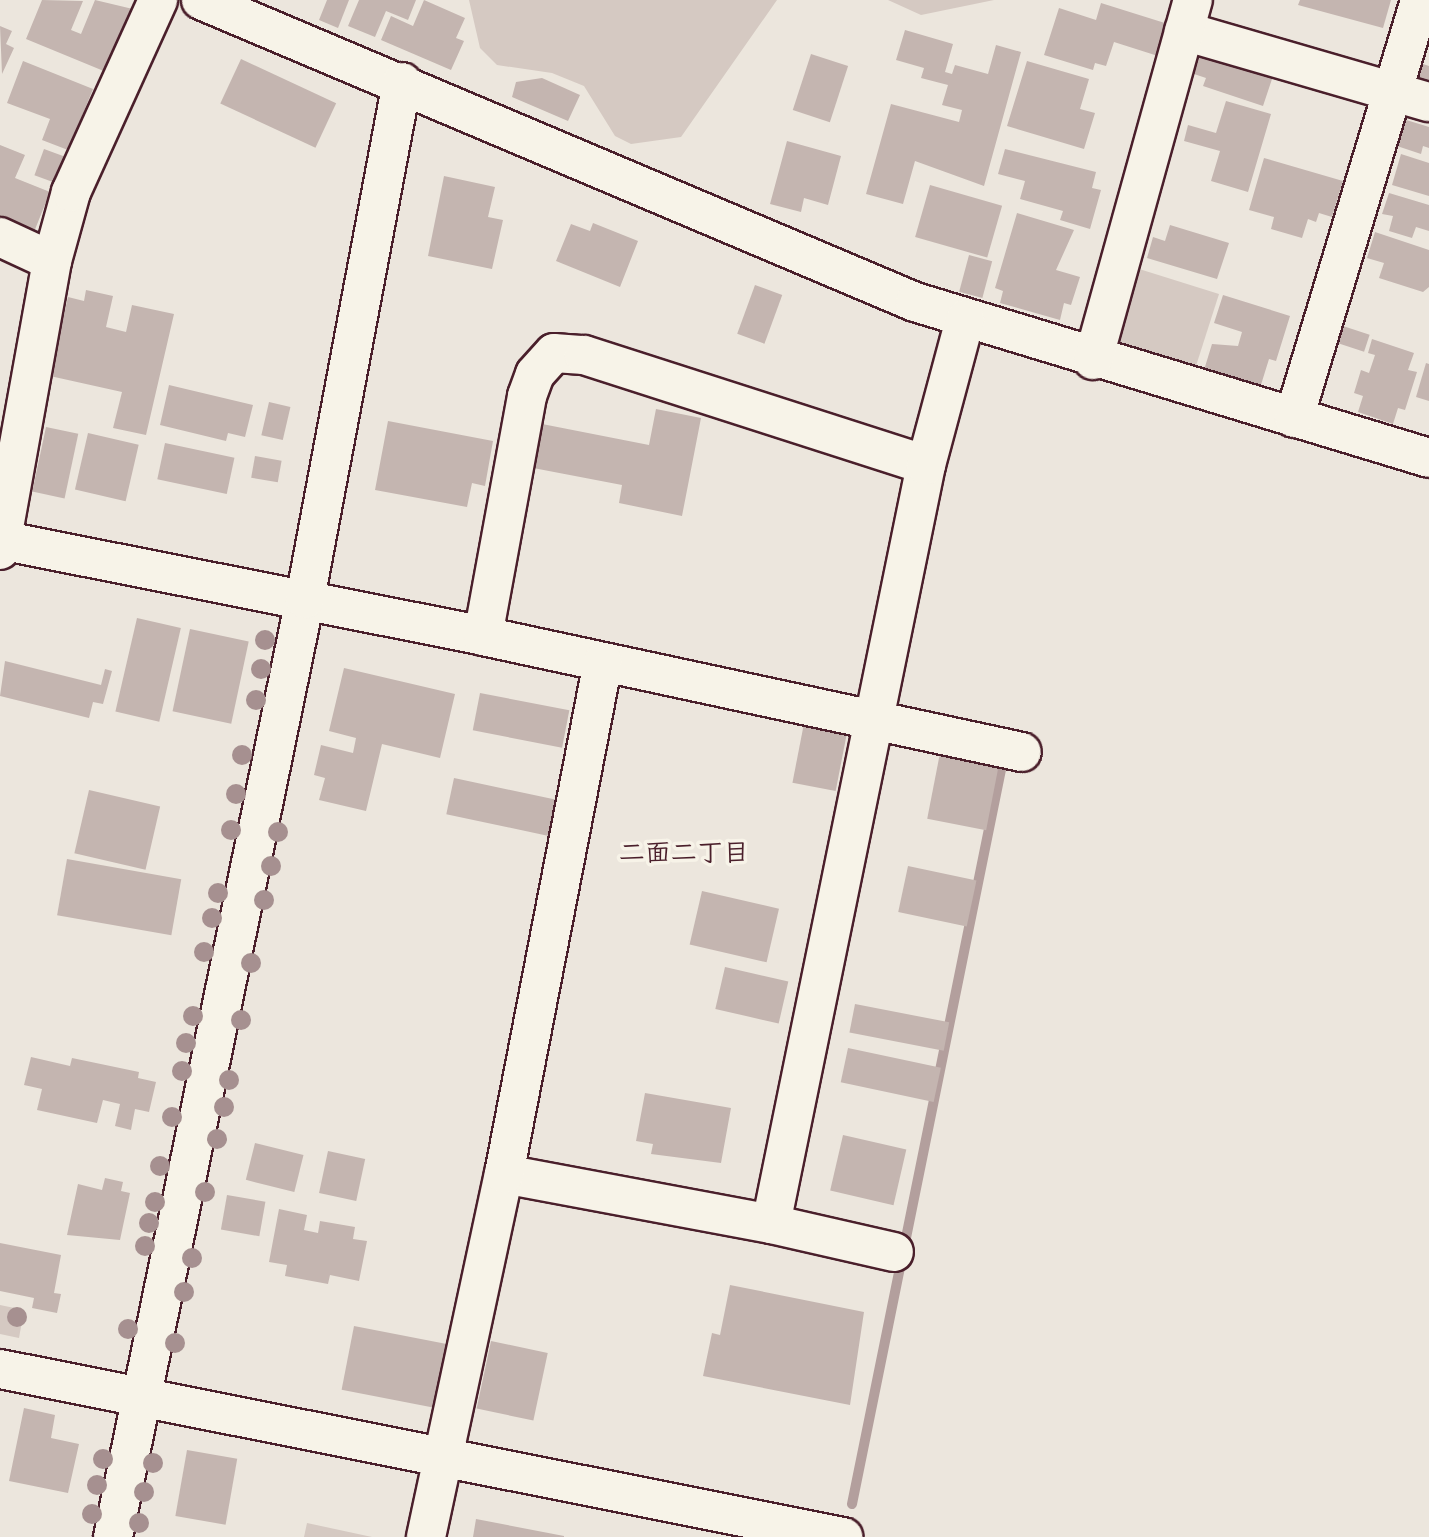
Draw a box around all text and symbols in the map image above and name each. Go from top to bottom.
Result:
district label: 二面二丁目 [619,837,749,869]

